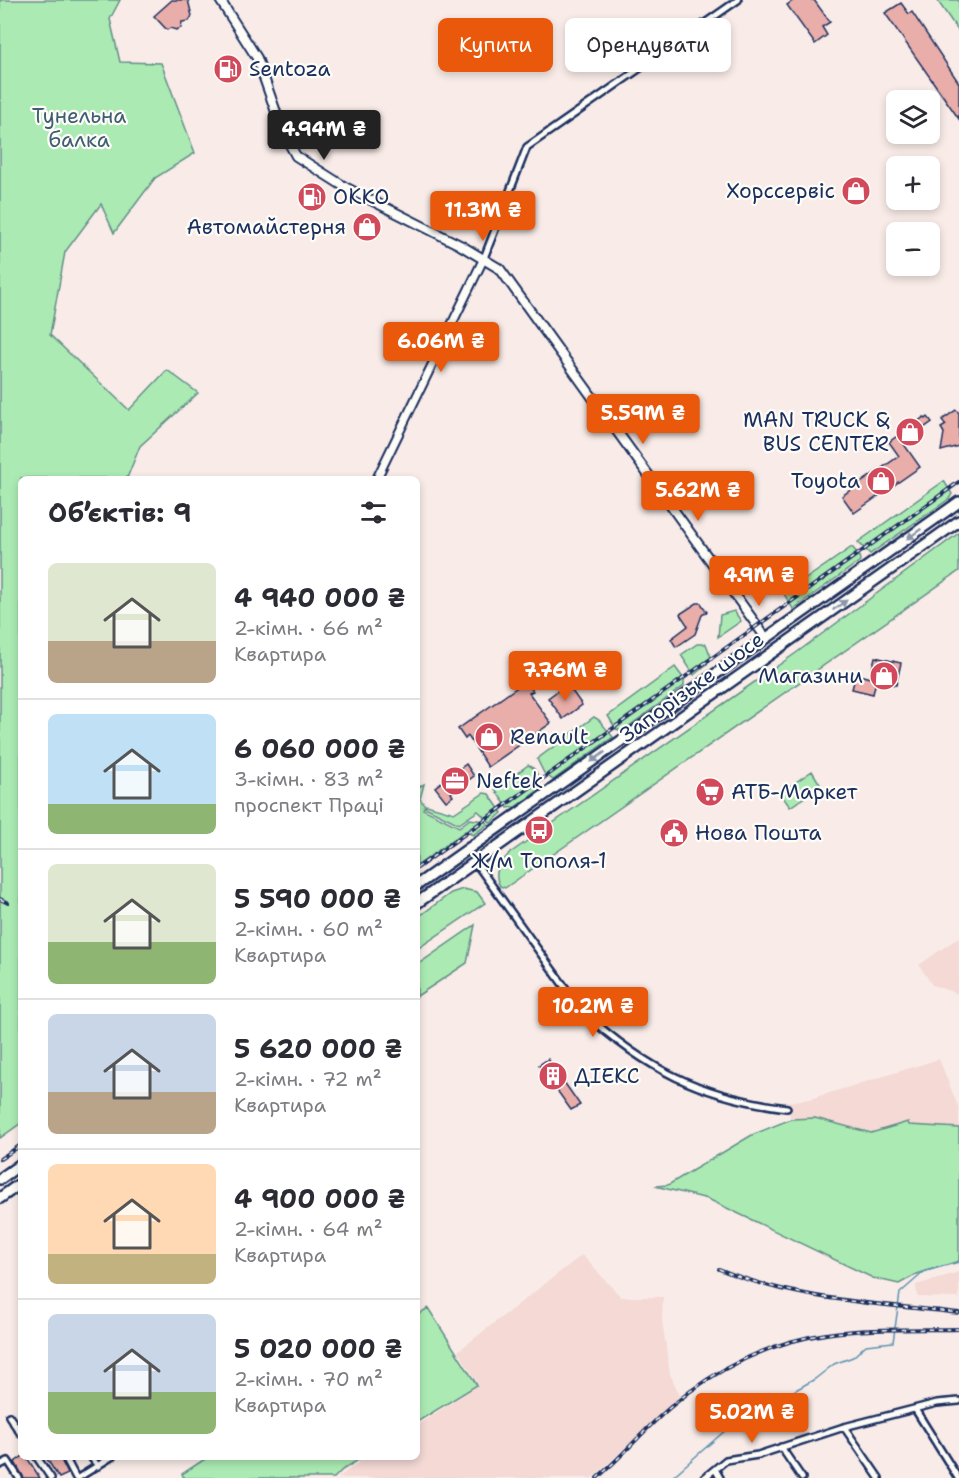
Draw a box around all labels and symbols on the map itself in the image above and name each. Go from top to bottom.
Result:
fuel station icon: Sentoza [212,53,244,85]
place label: Sentoza [249,55,331,83]
park label: Тунельна балка [32,102,126,154]
pin: 4.94M ₴ [269,110,379,161]
shop icon: Хорссервіс [840,175,872,207]
place label: Хорссервіс [726,177,835,205]
fuel station icon: OKKO [296,181,328,213]
place label: OKKO [333,183,389,211]
pin: 11.3M ₴ [428,191,538,242]
shop icon: Автомайстерня [351,211,383,243]
place label: Автомайстерня [186,213,346,241]
pin: 6.06M ₴ [386,322,496,373]
pin: 5.59M ₴ [588,394,698,445]
place label: MAN TRUCK & BUS CENTER [743,406,890,458]
shop icon: MAN TRUCK & BUS CENTER [894,416,926,448]
shop icon: Toyota [865,465,897,497]
place label: Toyota [791,467,860,495]
pin: 5.62M ₴ [643,471,753,522]
one-way arrow [906,528,922,540]
pin: 4.9M ₴ [710,556,808,607]
one-way arrow [833,599,848,611]
street label: Запорізьке шосе [614,625,770,749]
pin: 7.76M ₴ [510,651,620,702]
shop icon: Магазини [868,660,900,692]
place label: Магазини [758,662,863,690]
shop icon: Renault [473,721,505,753]
place label: Renault [510,723,589,751]
one-way arrow [590,751,606,762]
office icon: Neftek [439,765,471,797]
place label: Neftek [476,767,543,795]
supermarket icon: АТБ-Маркет [694,776,726,808]
place label: АТБ-Маркет [731,778,858,806]
bus stop icon: Ж/м Тополя-1 [523,814,555,846]
public building icon: Нова Пошта [658,817,690,849]
place label: Нова Пошта [695,819,822,847]
place label: Ж/м Тополя-1 [471,847,607,875]
pin: 10.2M ₴ [538,987,648,1038]
building icon: ДІЕКС [537,1060,569,1092]
place label: ДІЕКС [574,1062,640,1090]
pin: 5.02M ₴ [697,1393,807,1444]

